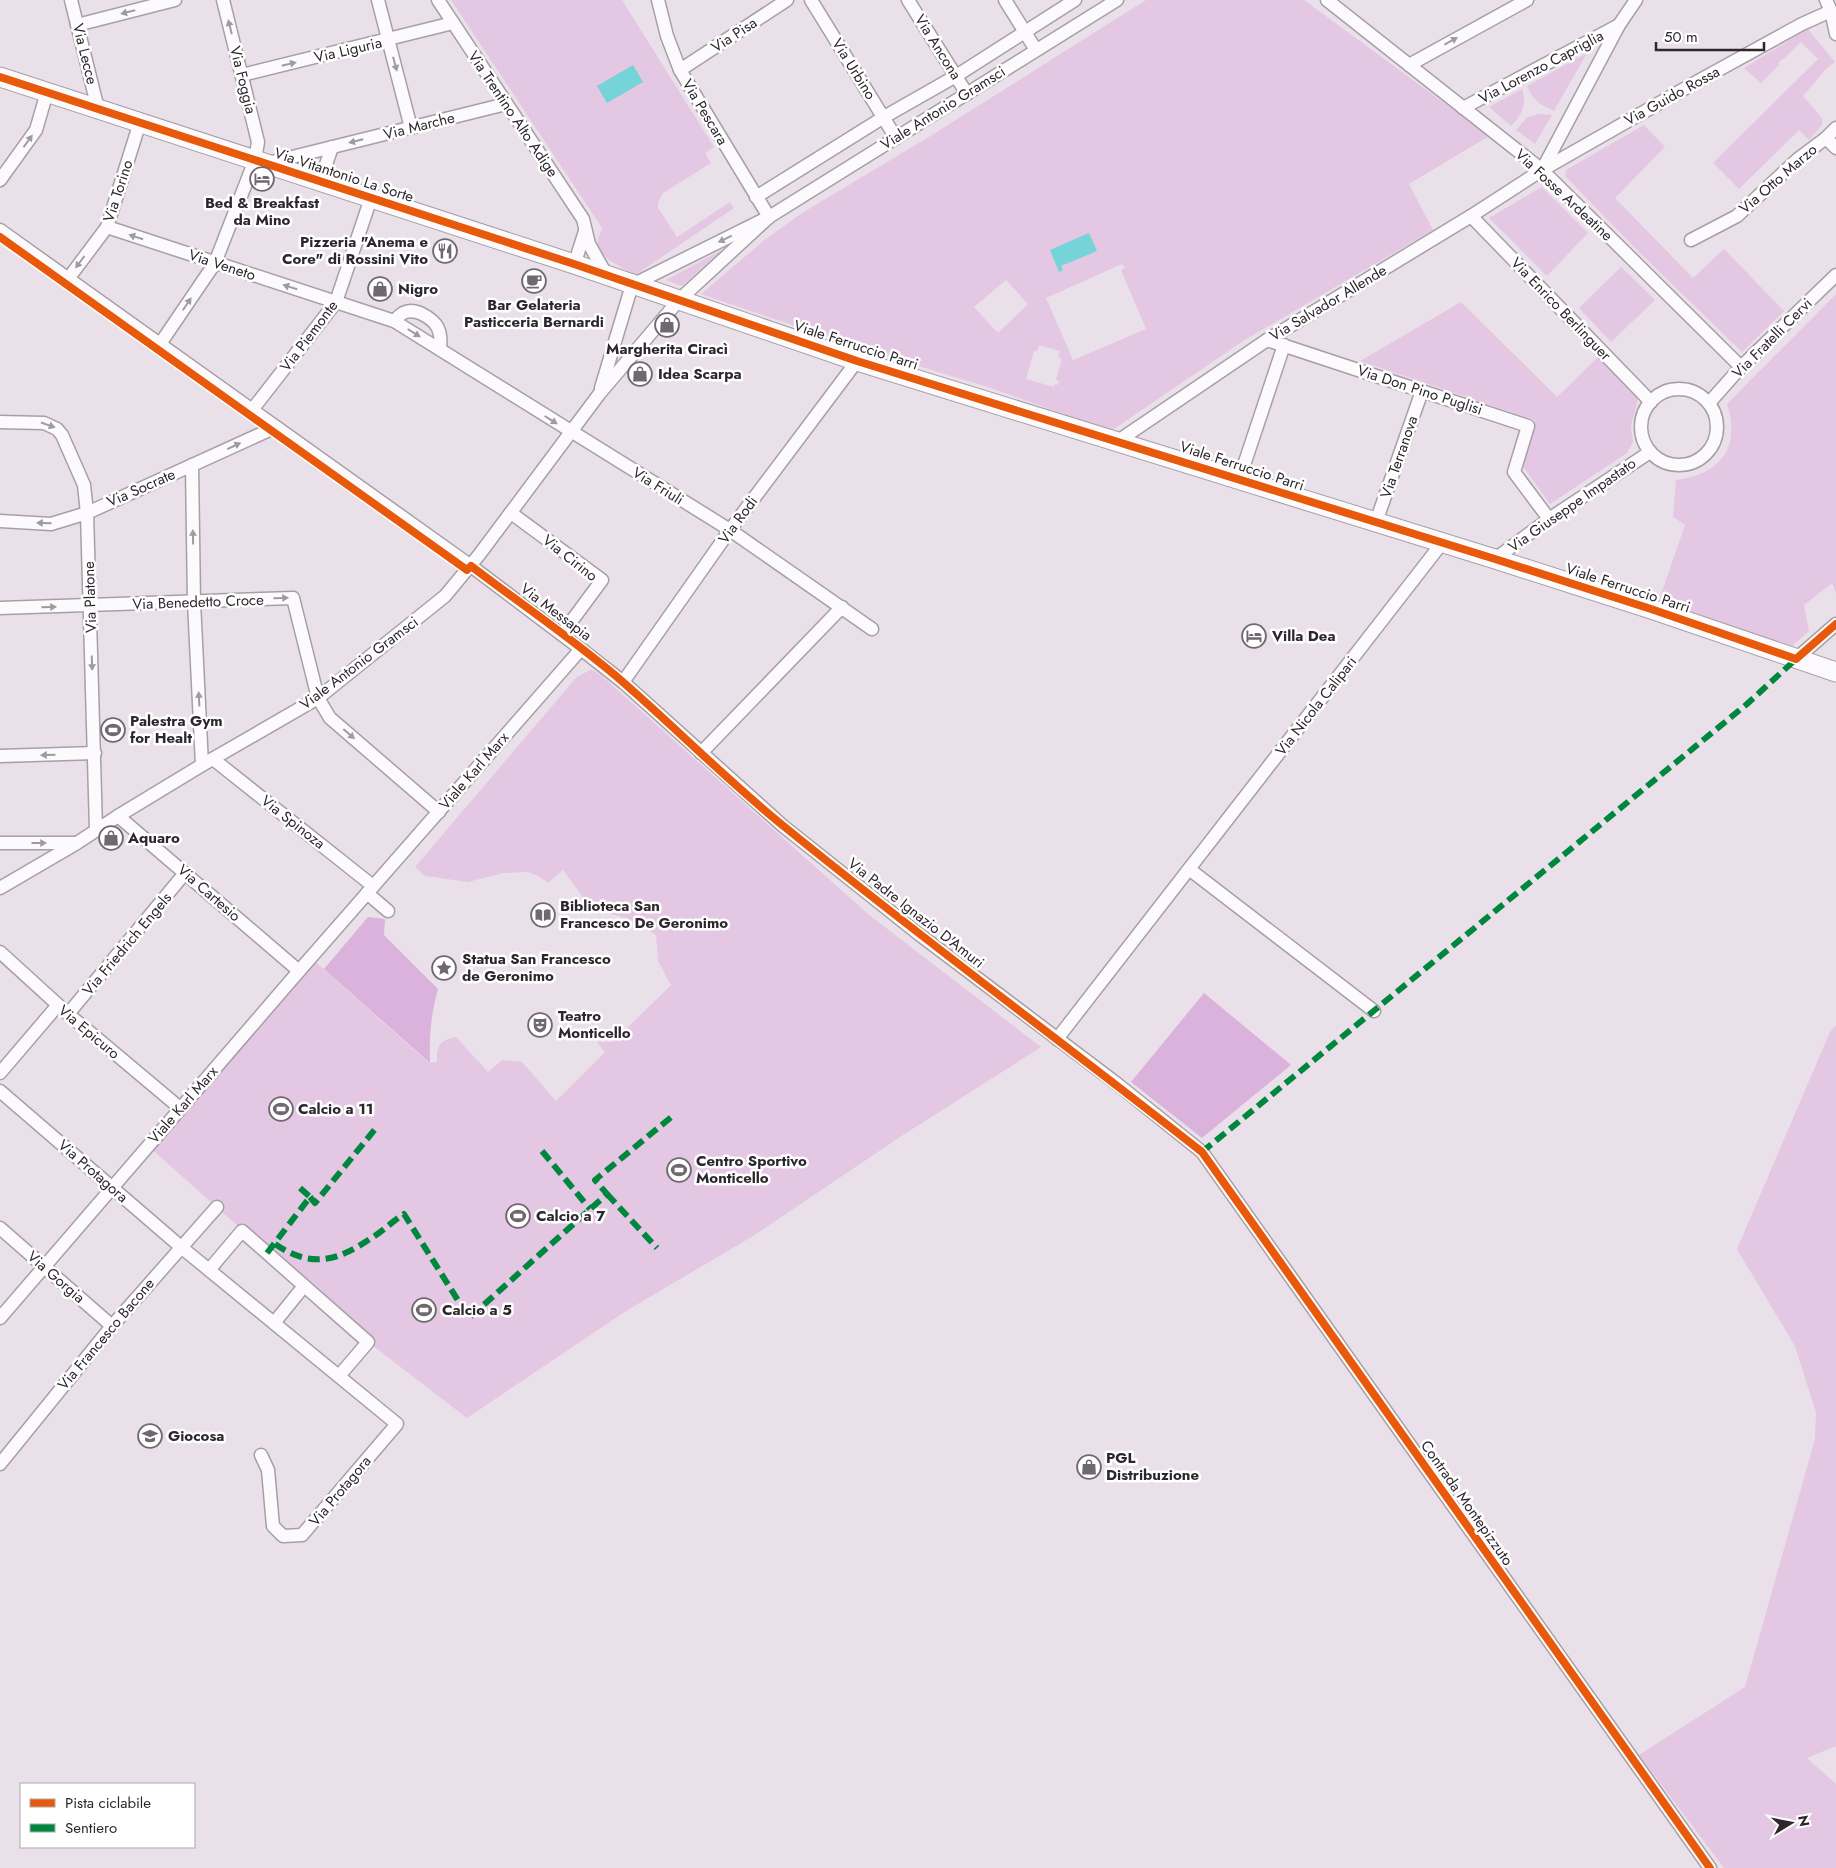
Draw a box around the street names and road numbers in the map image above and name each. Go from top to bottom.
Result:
street label: Via Ancona [909,10,967,84]
street label: Via Pisa [707,12,761,58]
street label: Via Lecce [67,21,103,87]
street label: Via Lorenzo Capriglia [1475,25,1607,109]
street label: Via Liguria [312,32,384,68]
street label: Via Urbino [827,34,881,104]
street label: Via Foggia [224,44,262,116]
street label: Via Trentino Alto Adige [462,46,564,182]
street label: Viale Antonio Gramsci [876,61,1010,155]
street label: Via Guido Rossa [1620,61,1724,131]
street label: Via Pescara [677,75,733,149]
street label: Via Marche [381,106,457,145]
street label: Via Otto Marzo [1734,139,1822,219]
street label: Via Vitantonio La Sorte [271,142,417,208]
street label: Via Fosse Ardeatine [1510,144,1618,246]
street label: Via Torino [98,157,138,225]
street label: Via Veneto [186,244,258,286]
street label: Via Enrico Berlinguer [1506,252,1617,366]
street label: Via Salvador Allende [1265,259,1391,347]
street label: Via Fratelli Cervi [1727,293,1817,383]
street label: Via Piemonte [275,295,343,376]
street label: Viale Ferruccio Parri [791,314,921,376]
street label: Via Don Pino Puglisi [1354,359,1486,421]
street label: Via Terranova [1375,413,1423,501]
street label: Viale Ferruccio Parri [1177,435,1307,497]
street label: Via Giuseppe Impastato [1504,452,1640,558]
street label: Via Friuli [628,462,688,510]
street label: Via Socrate [103,463,179,513]
street label: Via Rodi [713,491,763,549]
street label: Via Cirino [538,529,602,587]
street label: Viale Ferruccio Parri [1563,557,1693,619]
street label: Via Platone [78,560,102,633]
street label: Via Messapia [516,578,596,646]
street label: Via Benedetto Croce [132,589,264,615]
street label: Viale Antonio Gramsci [295,611,423,715]
street label: Via Nicola Calipari [1270,651,1362,761]
street label: Viale Karl Marx [434,727,514,815]
street label: Via Spinoza [256,790,330,854]
street label: Via Padre Ignazio D'Amuri [843,853,989,973]
street label: Via Cartesio [172,859,246,927]
street label: Via Friedrich Engels [77,888,177,1000]
street label: Via Epicuro [53,1000,125,1064]
street label: Viale Karl Marx [143,1061,223,1149]
street label: Via Protagora [53,1134,133,1208]
street label: Via Gorgia [22,1246,90,1308]
street label: Via Francesco Bacone [52,1273,160,1395]
street label: Contrada Montepizzuto [1415,1436,1519,1570]
street label: Via Protagora [304,1451,376,1531]

